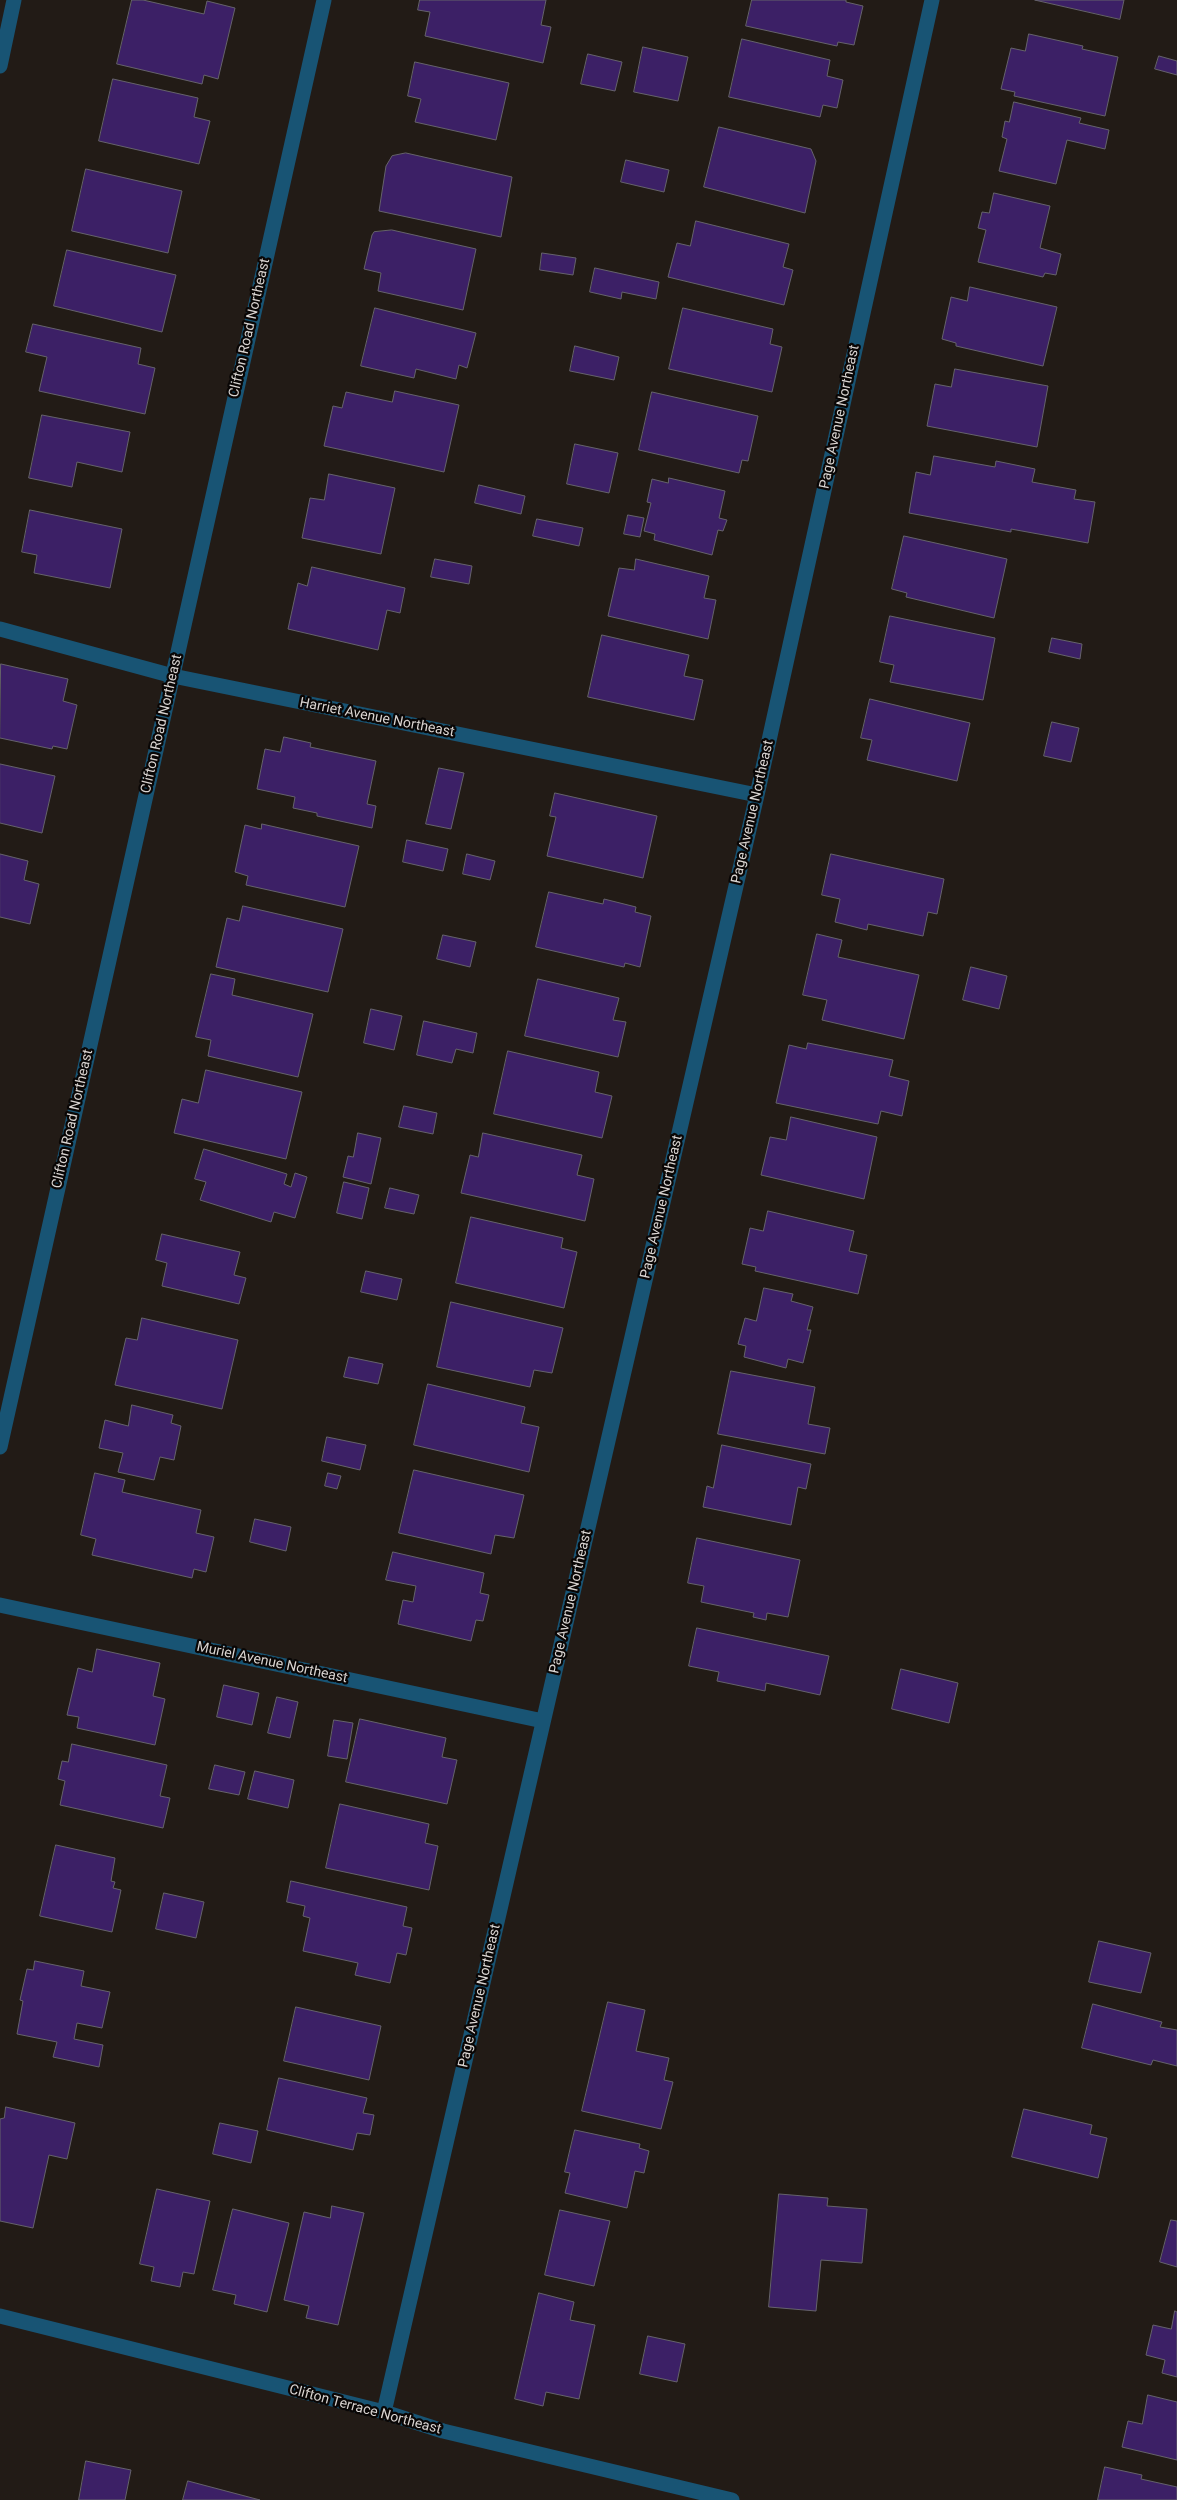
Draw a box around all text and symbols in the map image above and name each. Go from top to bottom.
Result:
street label: Clifton Road Northeast [226,257,274,399]
street label: Page Avenue Northeast [817,344,863,490]
street label: Clifton Road Northeast [138,653,186,795]
street label: Harriet Avenue Northeast [298,695,456,741]
street label: Page Avenue Northeast [728,739,778,885]
street label: Clifton Road Northeast [49,1048,97,1190]
street label: Page Avenue Northeast [637,1134,687,1280]
street label: Page Avenue Northeast [546,1529,596,1675]
street label: Muriel Avenue Northeast [195,1639,349,1687]
street label: Page Avenue Northeast [455,1923,505,2069]
street label: Clifton Terrace Northeast [287,2382,443,2438]

